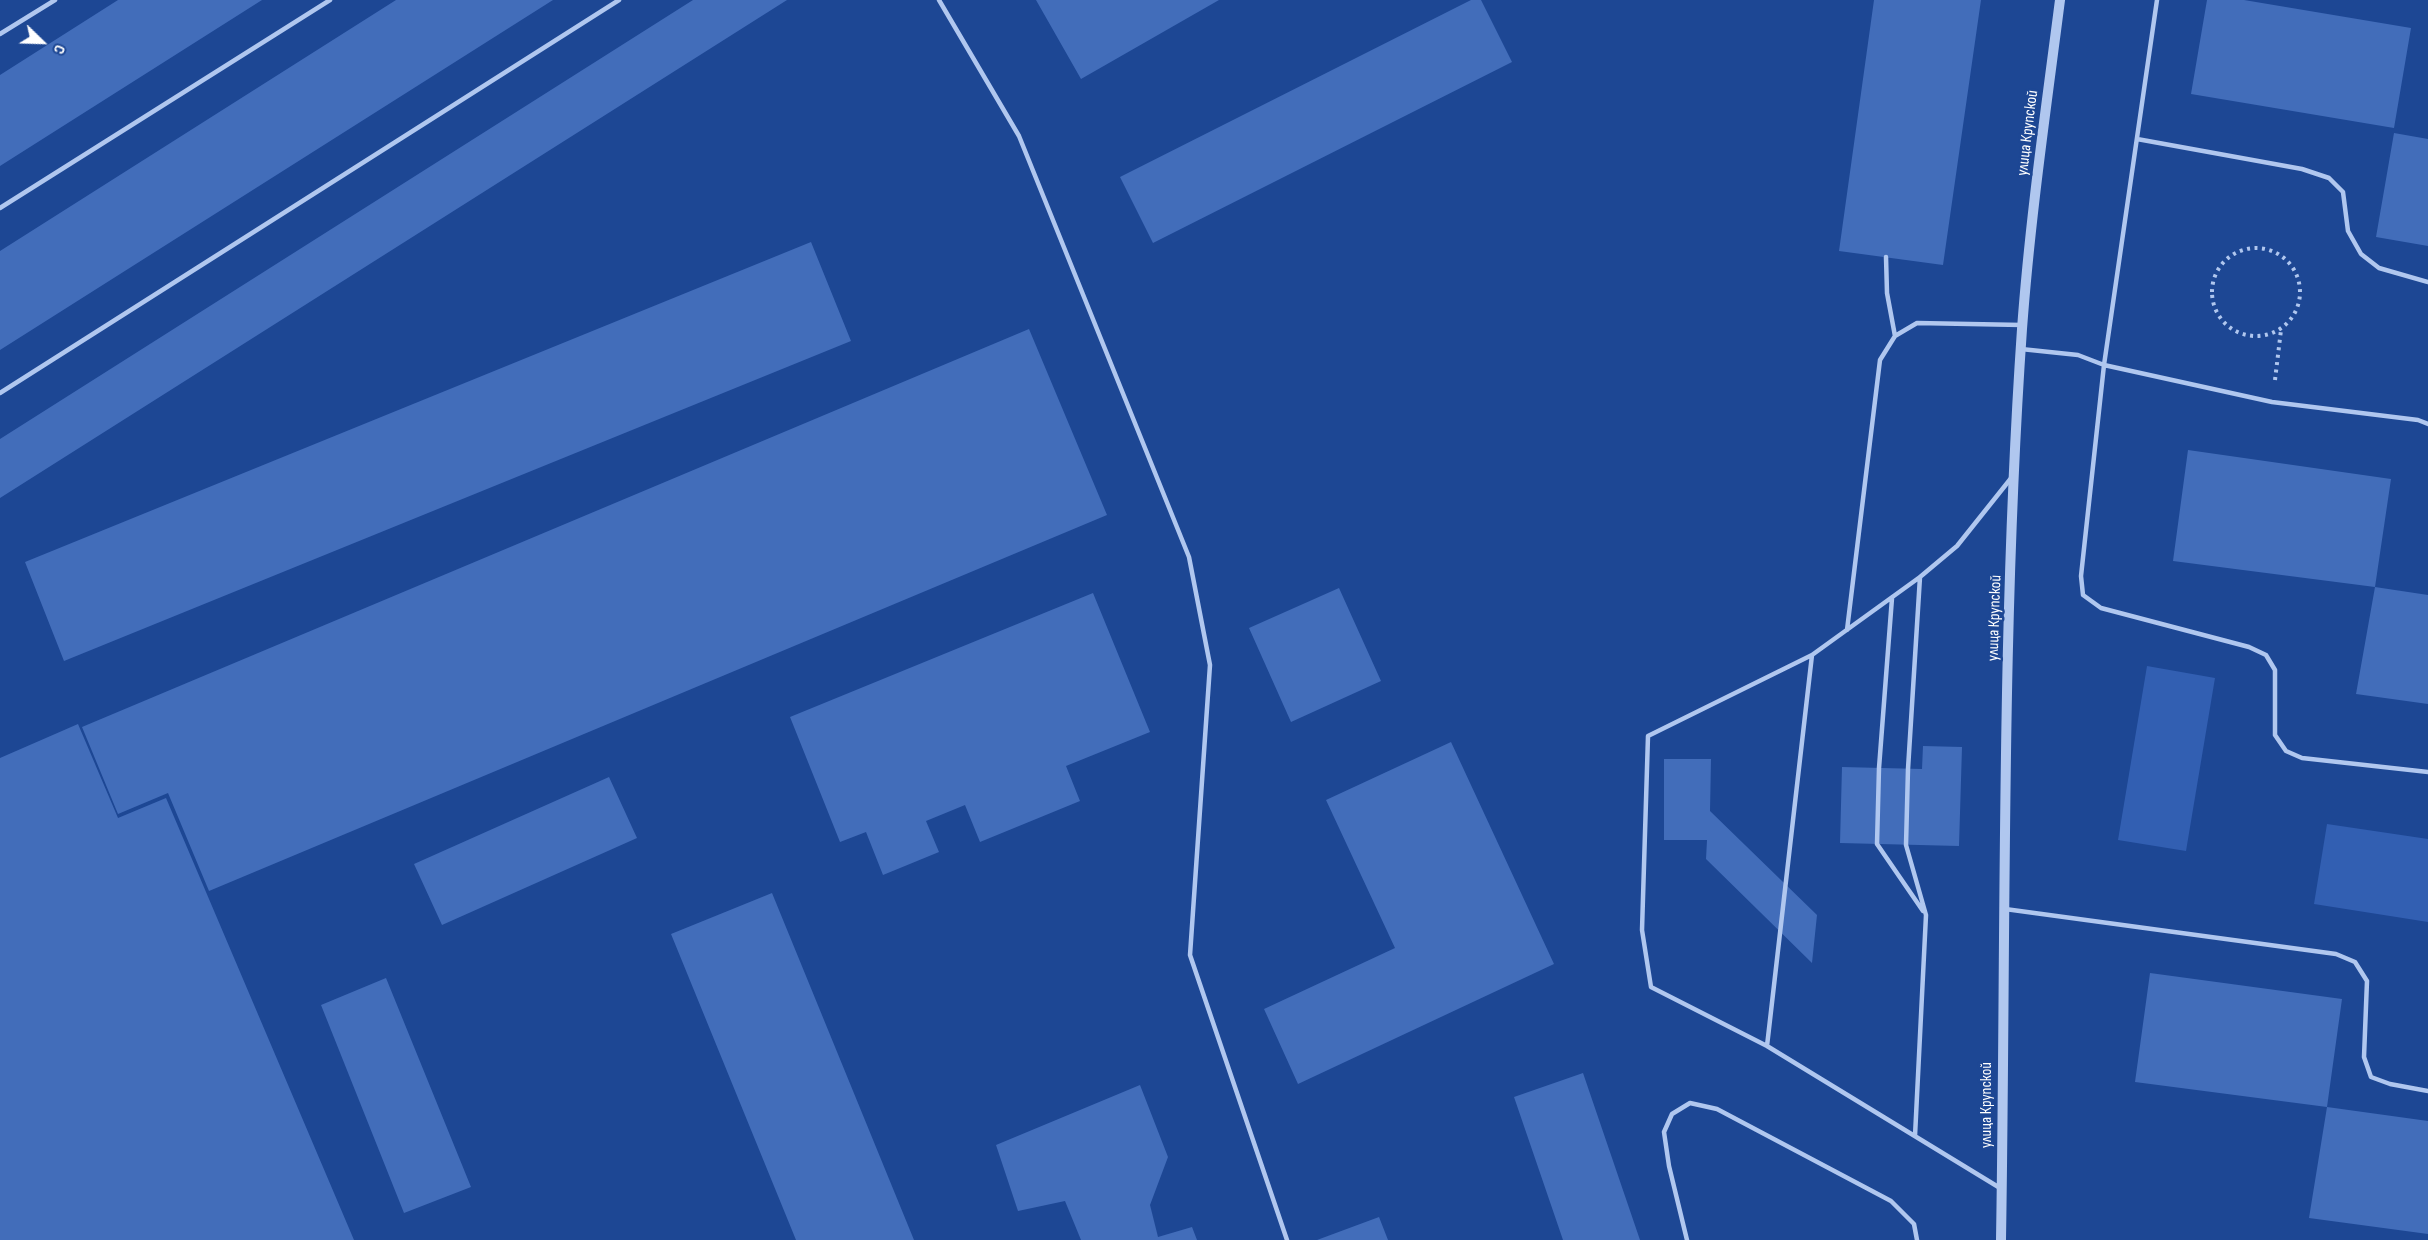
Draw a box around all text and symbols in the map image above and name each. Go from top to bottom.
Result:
north arrow [12,12,72,72]
text: С [49,42,69,57]
street label: улица Крупской [2013,89,2043,177]
street label: улица Крупской [1984,575,2006,661]
street label: улица Крупской [1977,1062,1997,1148]

